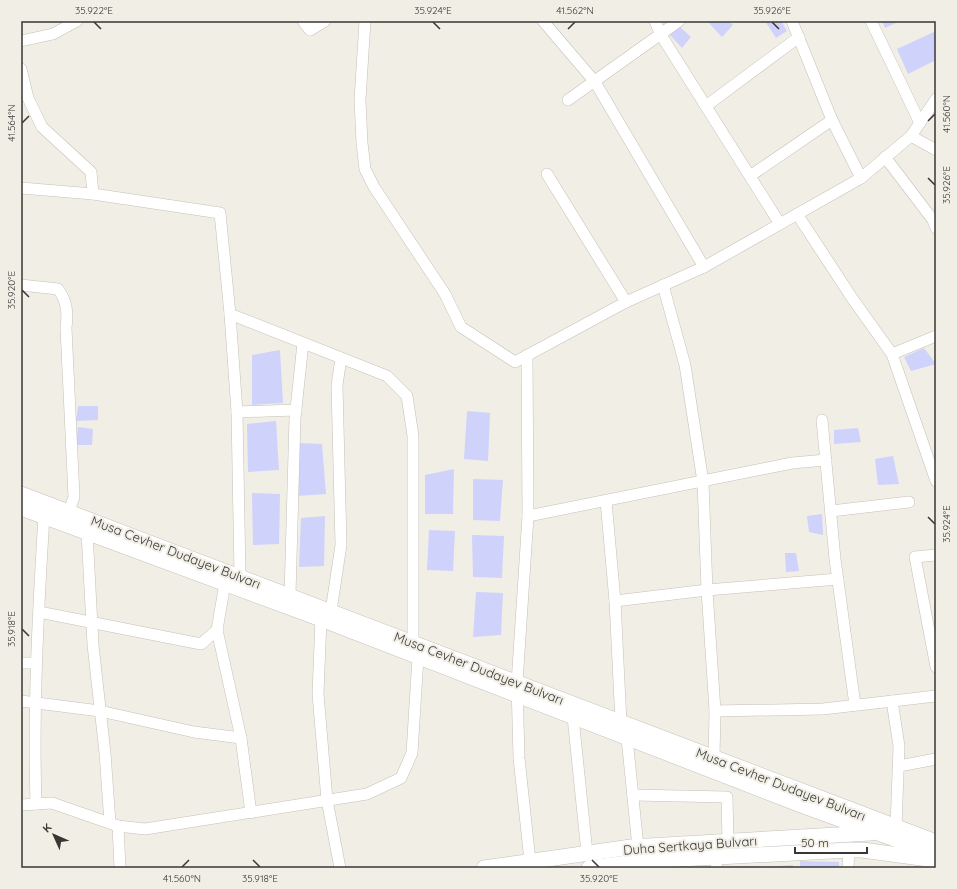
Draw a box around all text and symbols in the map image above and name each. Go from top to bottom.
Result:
text: 35.922°E [75,4,113,17]
text: 35.924°E [414,4,452,17]
text: 41.562°N [556,4,594,17]
text: 35.926°E [753,4,791,17]
text: 41.560°N [940,95,953,133]
text: 41.564°N [5,104,18,142]
text: 35.926°E [940,166,953,204]
text: 35.920°E [5,271,18,309]
text: 35.924°E [940,505,953,543]
street label: Musa Cevher Dudayev Bulvarı [89,512,263,592]
text: 35.918°E [5,611,18,647]
street label: Musa Cevher Dudayev Bulvarı [392,628,566,708]
street label: Musa Cevher Dudayev Bulvarı [694,744,868,824]
north arrow [34,815,74,855]
text: K [39,820,54,835]
scale bar [795,829,867,855]
street label: Duha Sertkaya Bulvarı [622,832,758,858]
text: 50 m [801,835,829,850]
text: 41.560°N [163,872,201,885]
text: 35.918°E [242,872,278,885]
text: 35.920°E [580,872,618,885]

